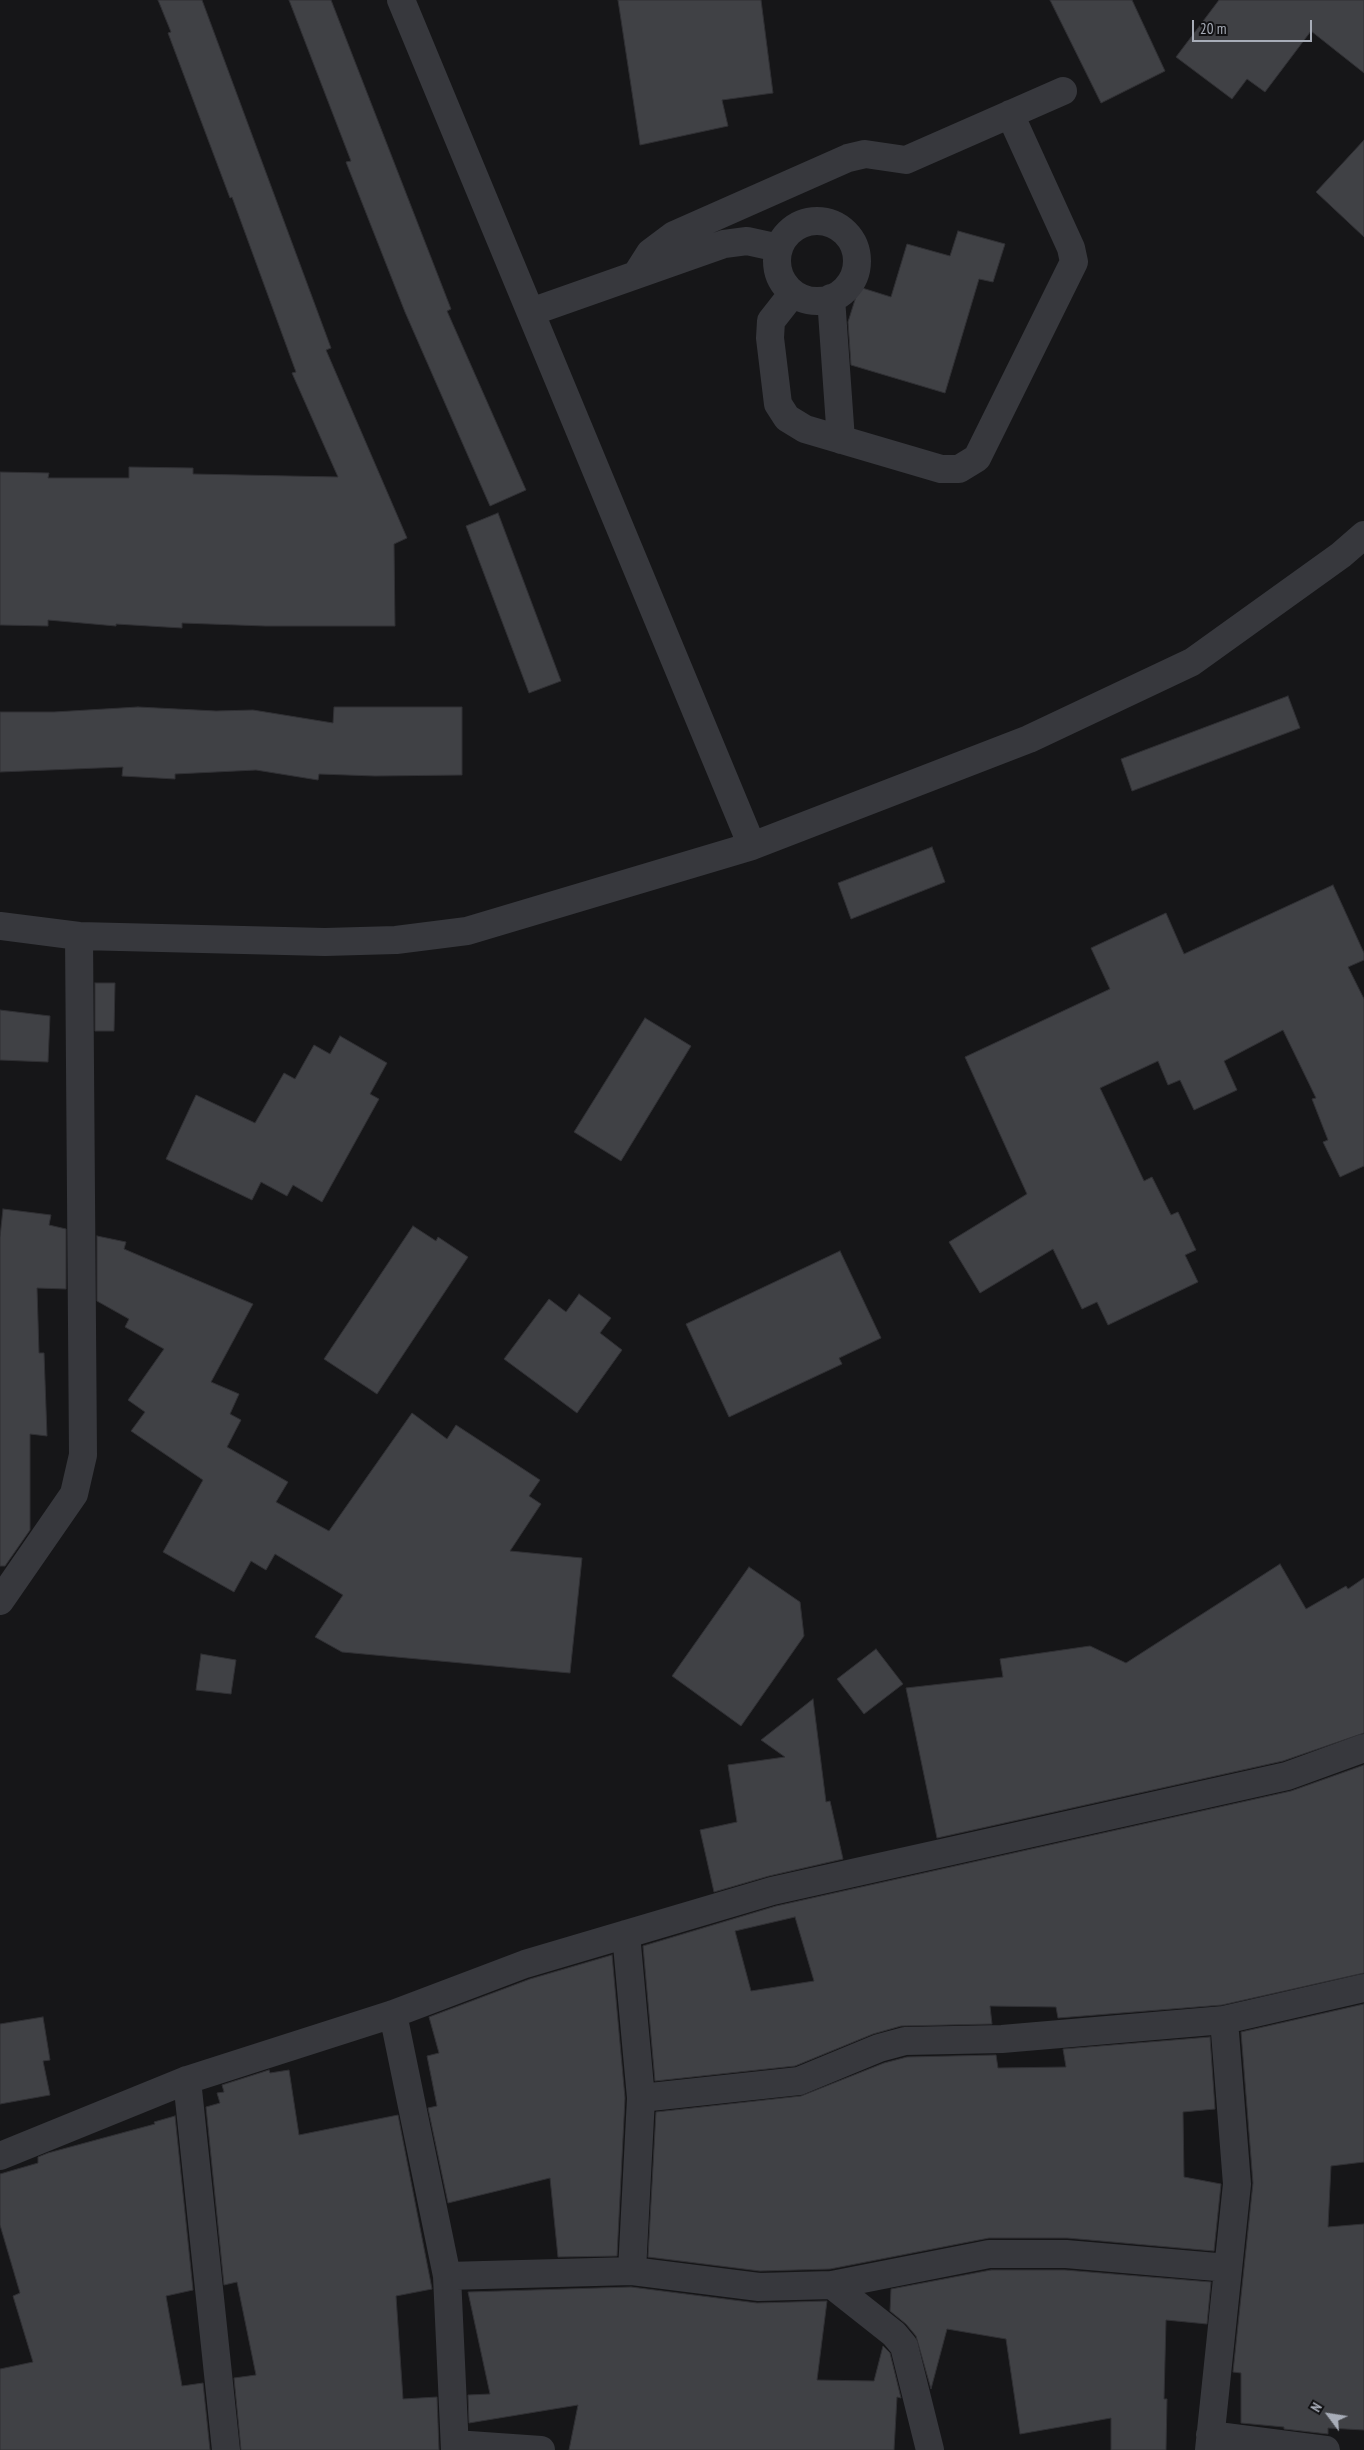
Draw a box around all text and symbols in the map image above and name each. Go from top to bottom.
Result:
scale bar [1194,10,1314,42]
text: 20 m [1200,19,1226,38]
north arrow [1304,2390,1354,2440]
text: N [1306,2399,1326,2415]

